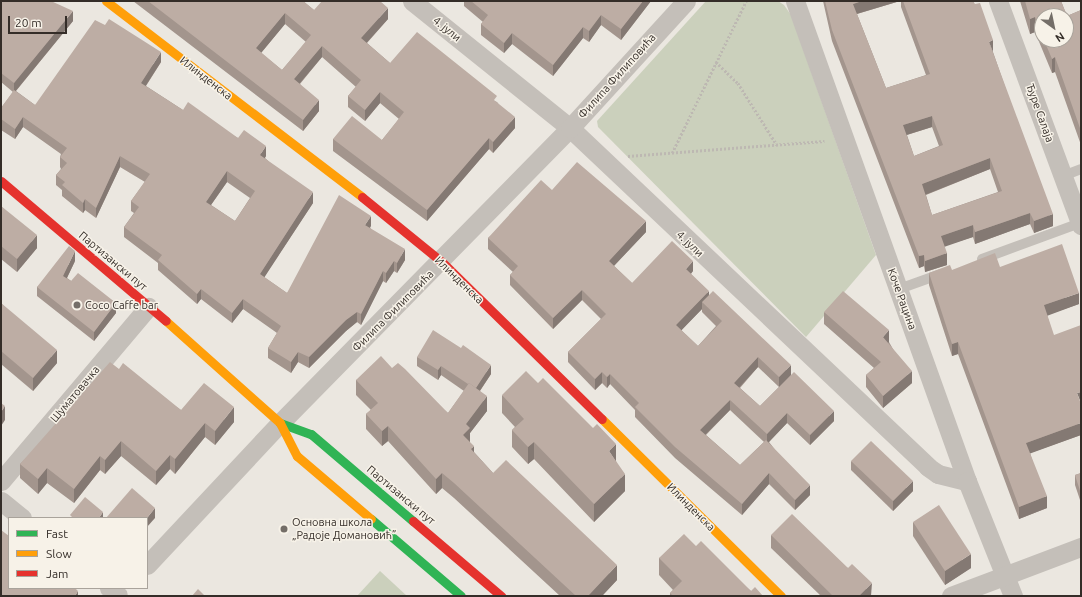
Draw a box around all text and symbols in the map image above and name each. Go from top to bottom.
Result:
scale bar [10,8,69,34]
north arrow [1034,8,1074,48]
street label: 4. јули [430,14,464,44]
text: 20 m [15,16,42,29]
text: N [1053,30,1067,44]
street label: Филипа Филиповића [575,31,659,121]
street label: Илинденска [177,54,235,102]
street label: Ђуре Салаја [1023,82,1057,144]
street label: 4. јули [674,228,706,260]
street label: Партизански пут [76,229,150,293]
street label: Илинденска [432,254,486,306]
street label: Коче Рацина [885,266,919,332]
street label: Филипа Филиповића [350,268,436,354]
place label: Coco Caffe bar [85,298,158,312]
marker: Coco Caffe bar [72,300,82,310]
street label: Шуматовачка [48,363,102,425]
street label: Партизански пут [364,463,438,527]
street label: Илинденска [664,480,718,534]
place label: Основна школа „Радоје Домановић” [292,516,396,542]
legend [8,517,148,589]
marker: Основна школа „Радоје Домановић” [279,524,289,534]
text: Fast [46,527,68,540]
text: Slow [46,547,72,560]
text: Jam [46,567,68,580]

